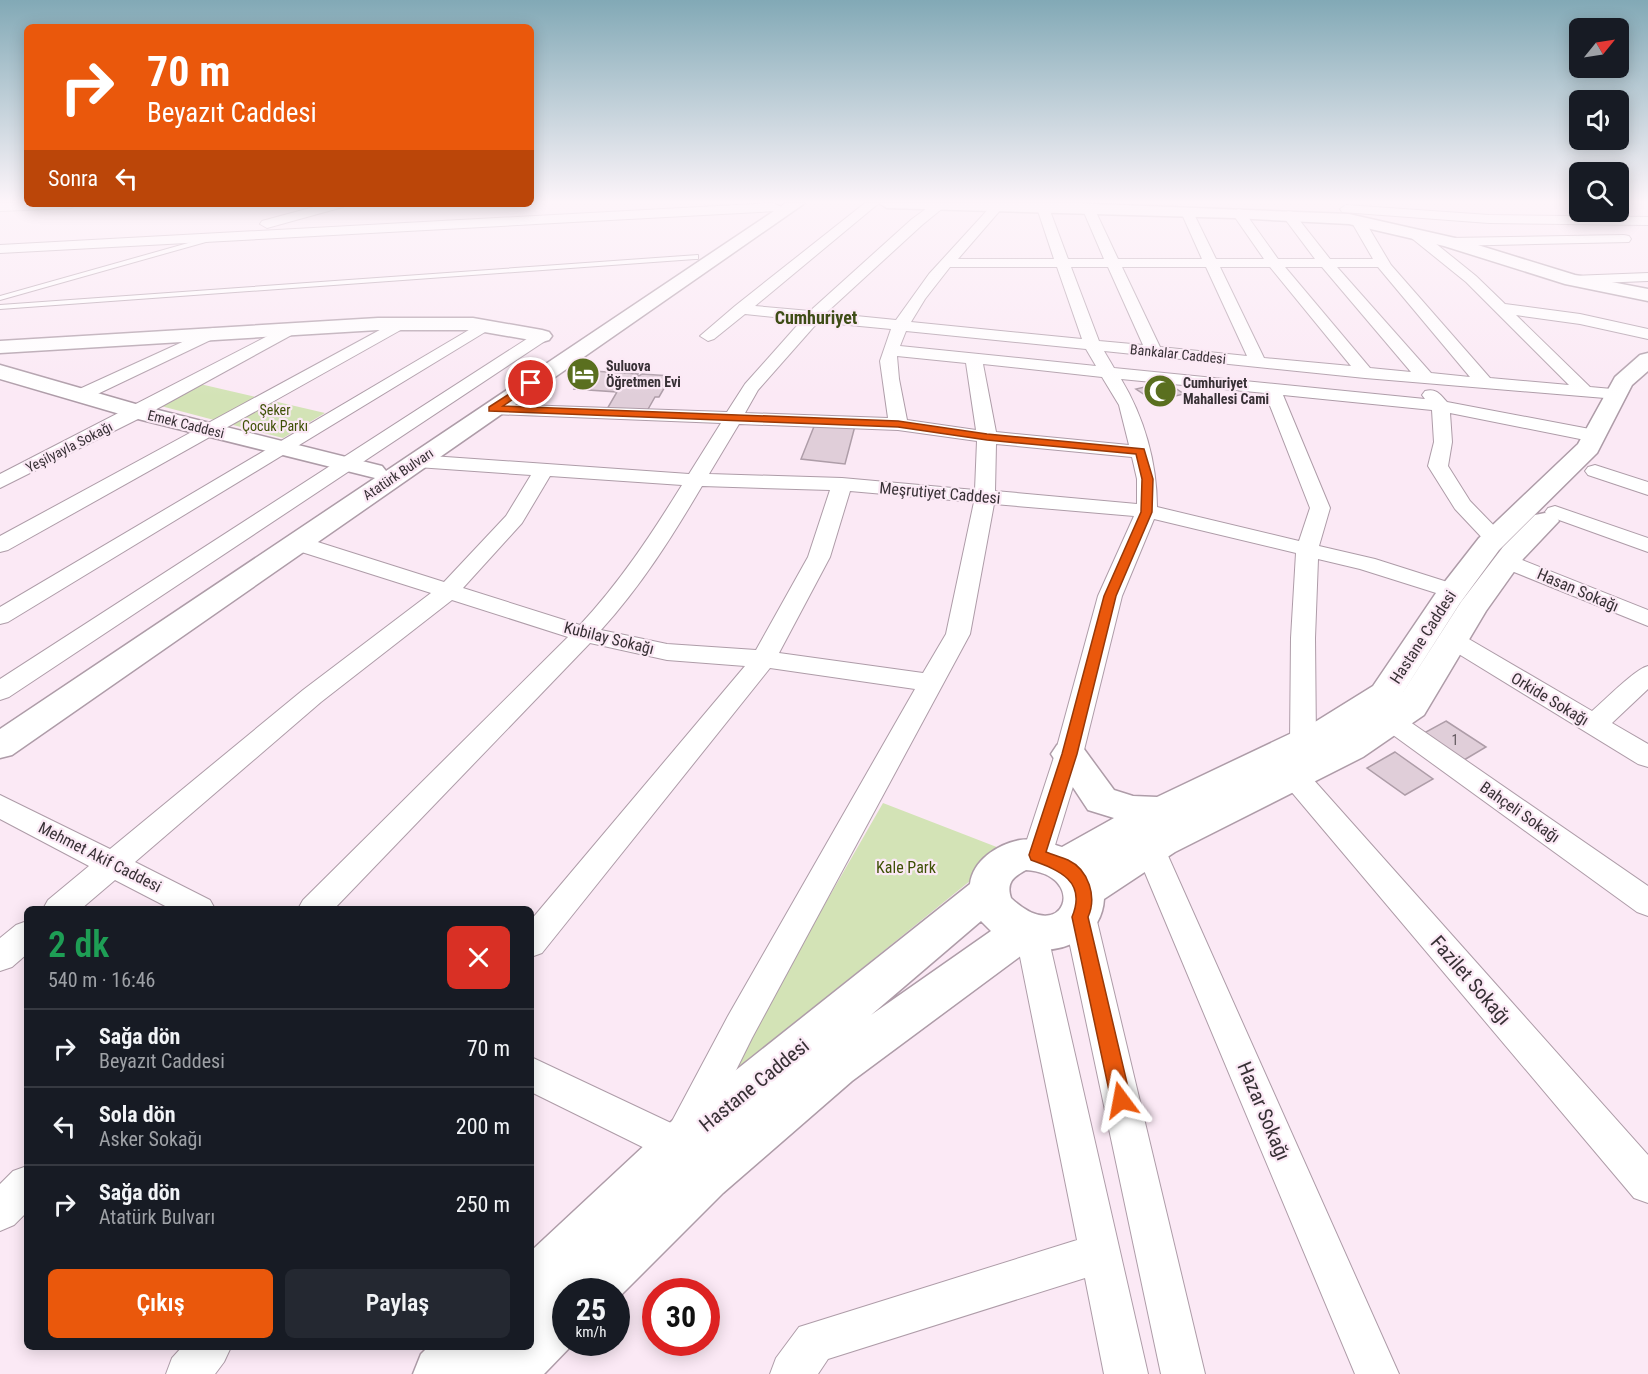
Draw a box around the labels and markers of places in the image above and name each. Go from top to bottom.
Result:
hotel icon: Suluova Öğretmen Evi [565,356,601,392]
pin [505,357,556,408]
place label: Suluova Öğretmen Evi [606,358,681,390]
mosque icon: Cumhuriyet Mahallesi Cami [1142,373,1178,409]
place label: Cumhuriyet Mahallesi Cami [1183,375,1269,407]

